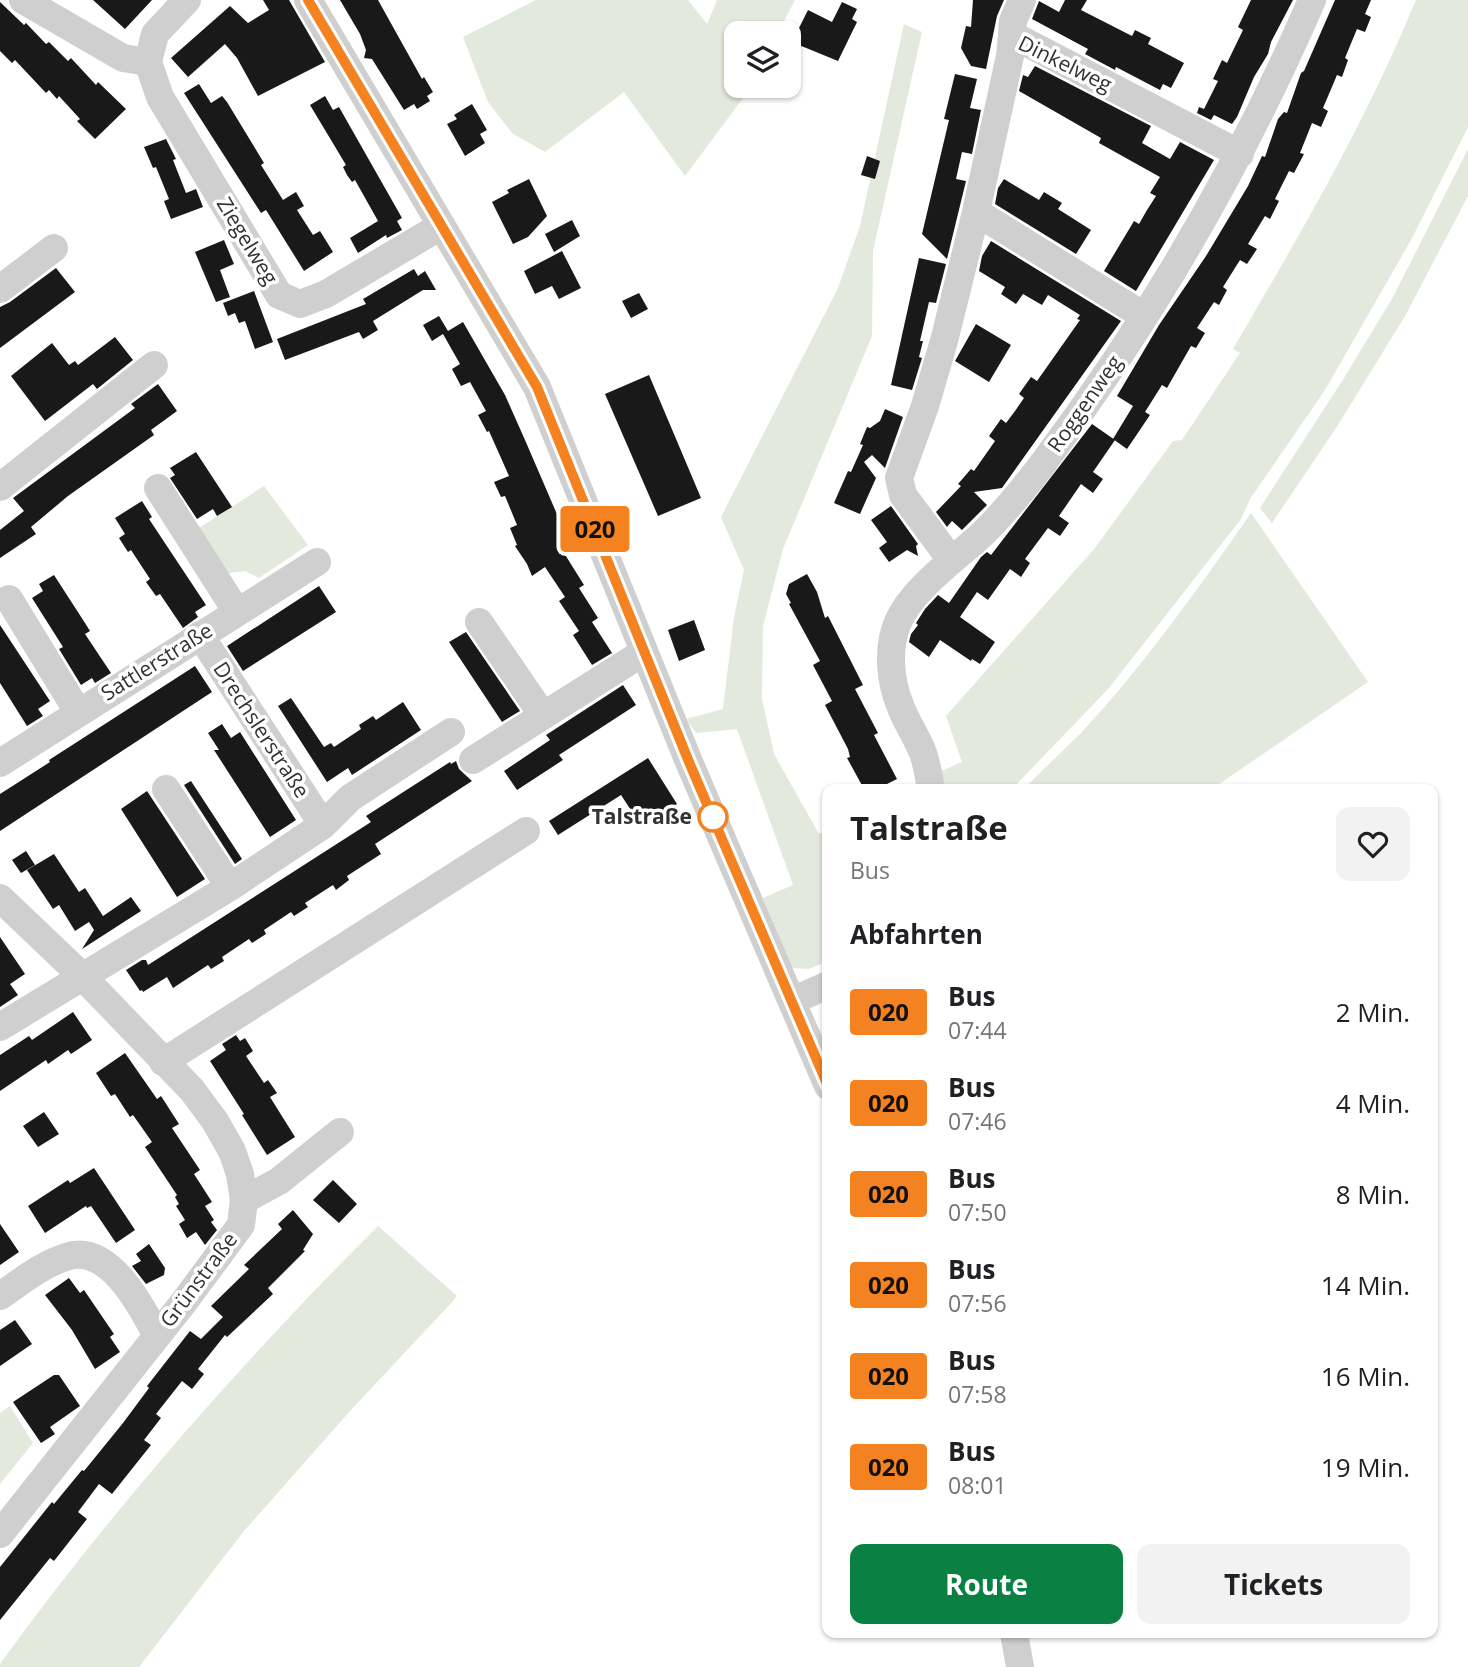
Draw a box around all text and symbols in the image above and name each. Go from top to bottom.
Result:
map controls [724,21,801,98]
button: layers [724,21,801,98]
street label: Dinkelweg [1014,28,1117,98]
street label: Ziegelweg [211,192,285,289]
street label: Roggenweg [1040,349,1128,458]
line badge: 020 [555,506,635,552]
text: 020 [574,512,616,545]
street label: Sattlerstraße [95,616,218,707]
street label: Drechslerstraße [207,656,316,803]
place label: Talstraße [592,802,692,830]
marker: Talstraße [698,802,728,832]
text: Talstraße [850,805,1008,850]
button: heart [1336,807,1410,881]
text: Bus [850,854,890,886]
text: Abfahrten [850,916,983,952]
text: Bus [948,978,995,1014]
text: 2 Min. [1336,994,1410,1030]
text: 020 [868,995,909,1028]
text: 07:44 [948,1014,1007,1046]
text: Bus [948,1069,995,1105]
text: 4 Min. [1336,1085,1410,1121]
text: 020 [868,1086,909,1119]
text: 07:46 [948,1105,1007,1137]
text: Bus [948,1160,995,1196]
text: 8 Min. [1336,1176,1410,1212]
text: 020 [868,1177,909,1210]
text: 07:50 [948,1196,1007,1228]
street label: Grünstraße [153,1226,243,1333]
text: Bus [948,1251,995,1287]
text: 14 Min. [1321,1267,1410,1303]
text: 020 [868,1268,909,1301]
text: 07:56 [948,1287,1007,1319]
text: Bus [948,1342,995,1378]
text: 16 Min. [1321,1358,1410,1394]
text: 020 [868,1359,909,1392]
text: 07:58 [948,1378,1007,1410]
text: Bus [948,1433,995,1469]
text: 19 Min. [1321,1449,1410,1485]
text: 020 [868,1450,909,1483]
text: 08:01 [948,1469,1007,1501]
button: Route [850,1544,1123,1624]
button: Tickets [1137,1544,1410,1624]

